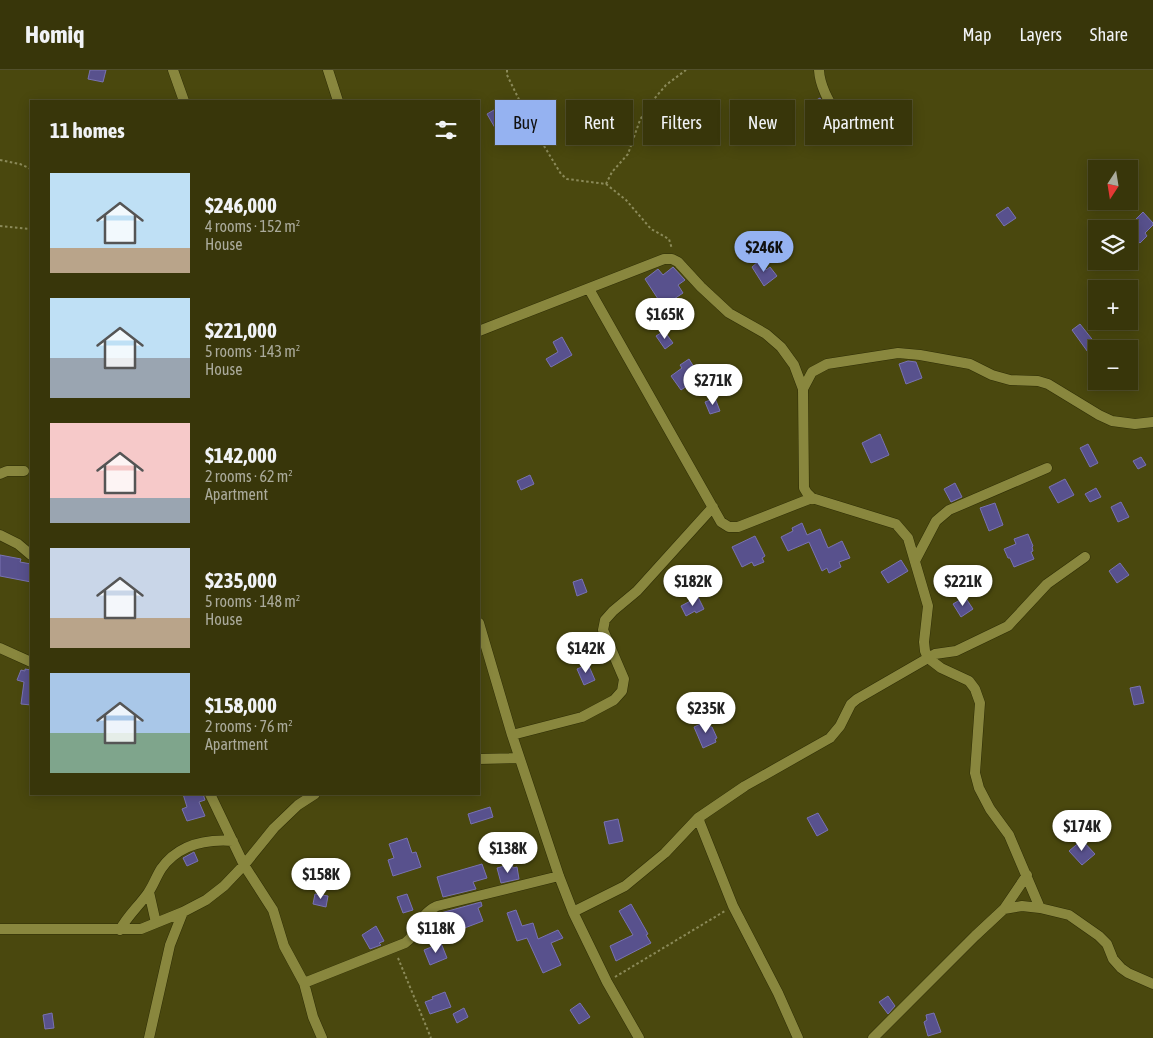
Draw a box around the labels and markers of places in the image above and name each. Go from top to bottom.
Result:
pin: $246K [729,230,799,273]
pin: $165K [630,298,700,340]
pin: $271K [678,364,748,406]
pin: $182K [658,564,728,607]
pin: $221K [928,564,998,607]
pin: $142K [551,632,621,674]
pin: $235K [671,692,741,734]
pin: $174K [1047,810,1117,852]
pin: $138K [473,832,543,874]
pin: $158K [286,858,356,900]
pin: $118K [401,912,471,954]

